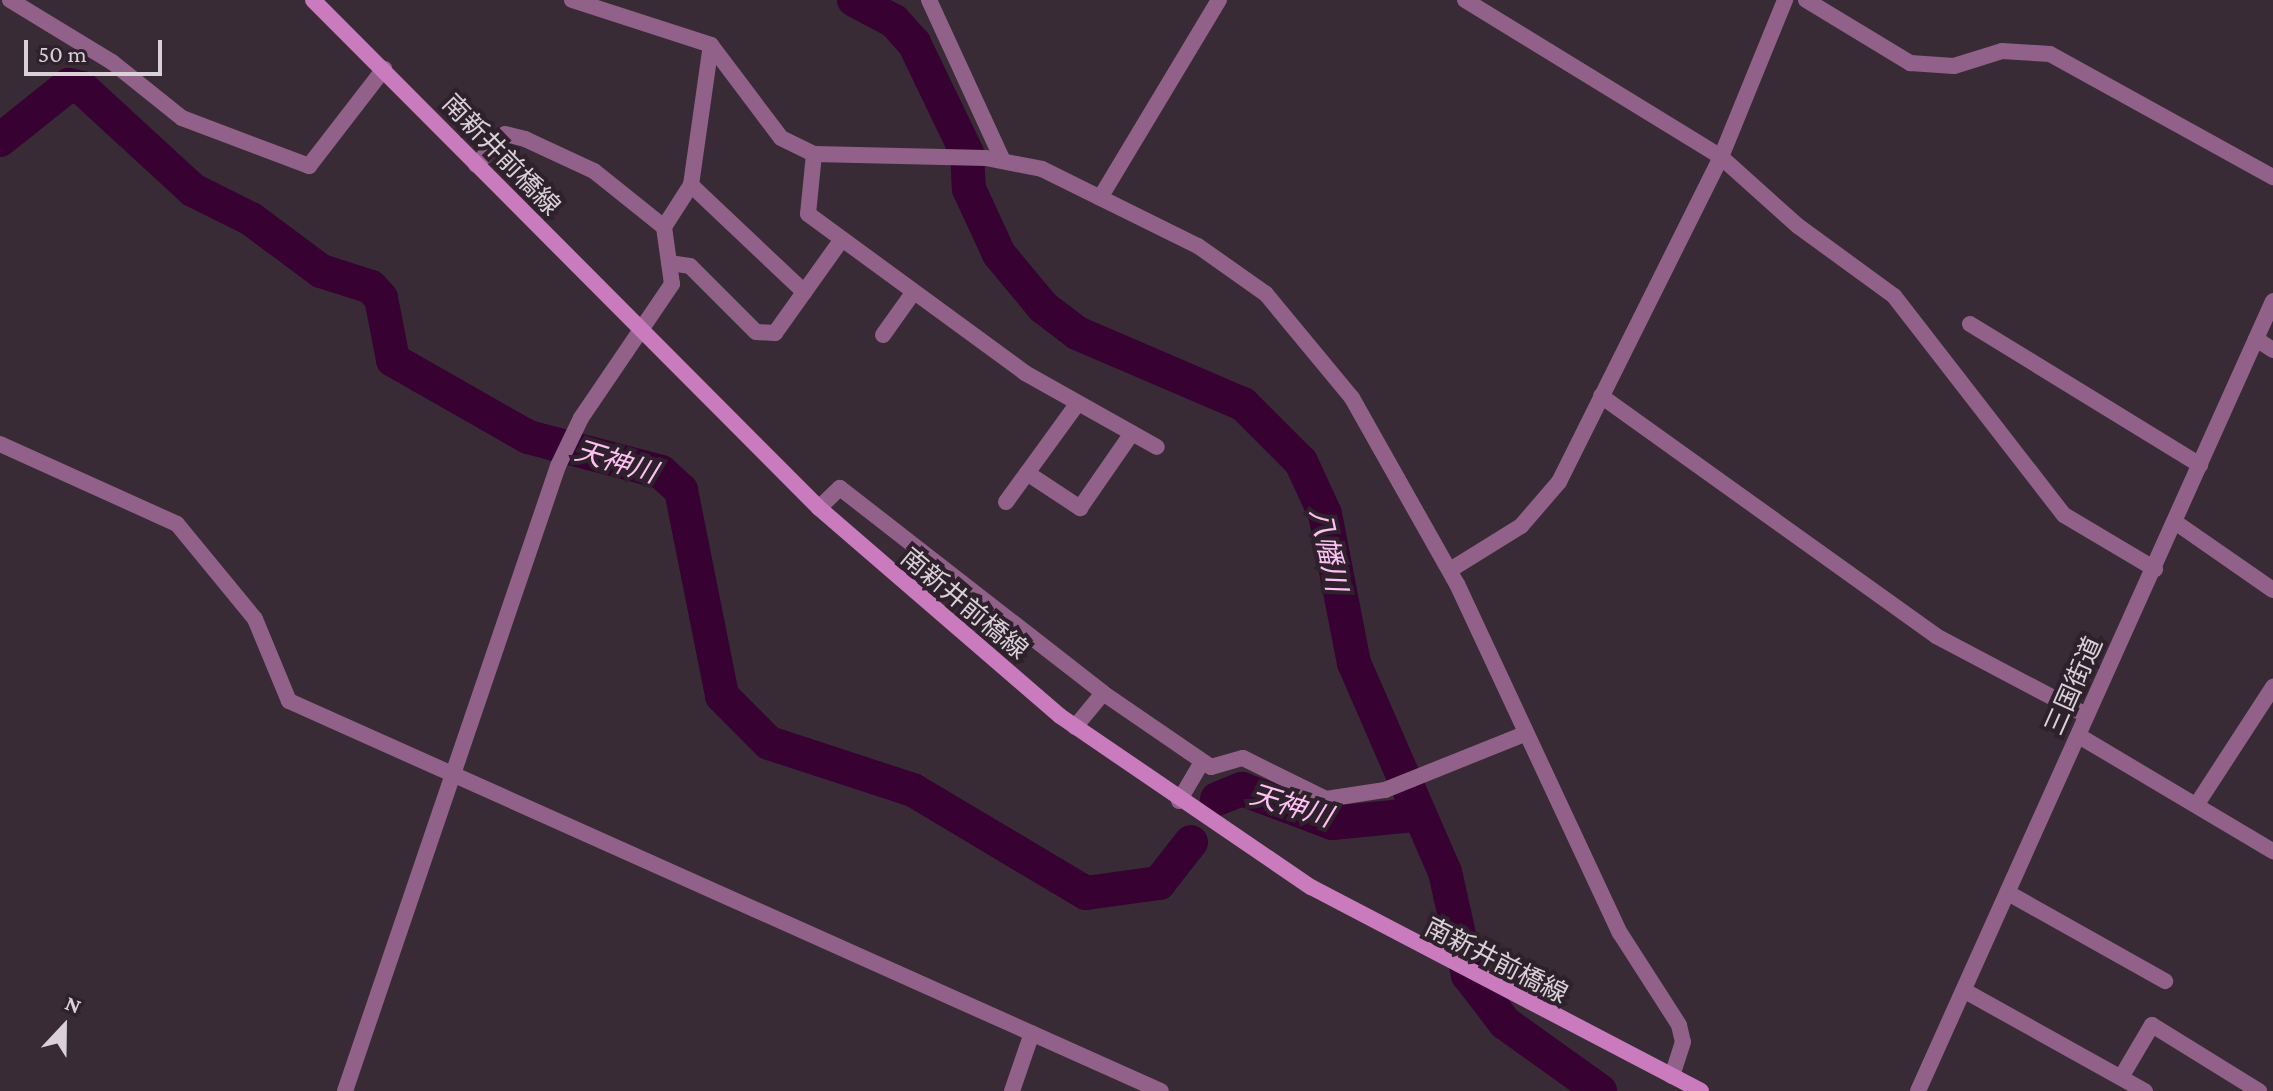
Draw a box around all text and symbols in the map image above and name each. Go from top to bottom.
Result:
scale bar [28,24,166,74]
text: 50 m [38,40,87,67]
street label: 南新井前橋線 [436,88,566,222]
water label: 天神川 [571,434,661,490]
water label: 八幡川 [1303,505,1353,595]
street label: 南新井前橋線 [894,542,1034,666]
street label: 三国街道 [2039,632,2109,740]
water label: 天神川 [1246,778,1336,834]
street label: 南新井前橋線 [1419,912,1573,1010]
north arrow [24,987,104,1067]
text: N [62,990,85,1019]

